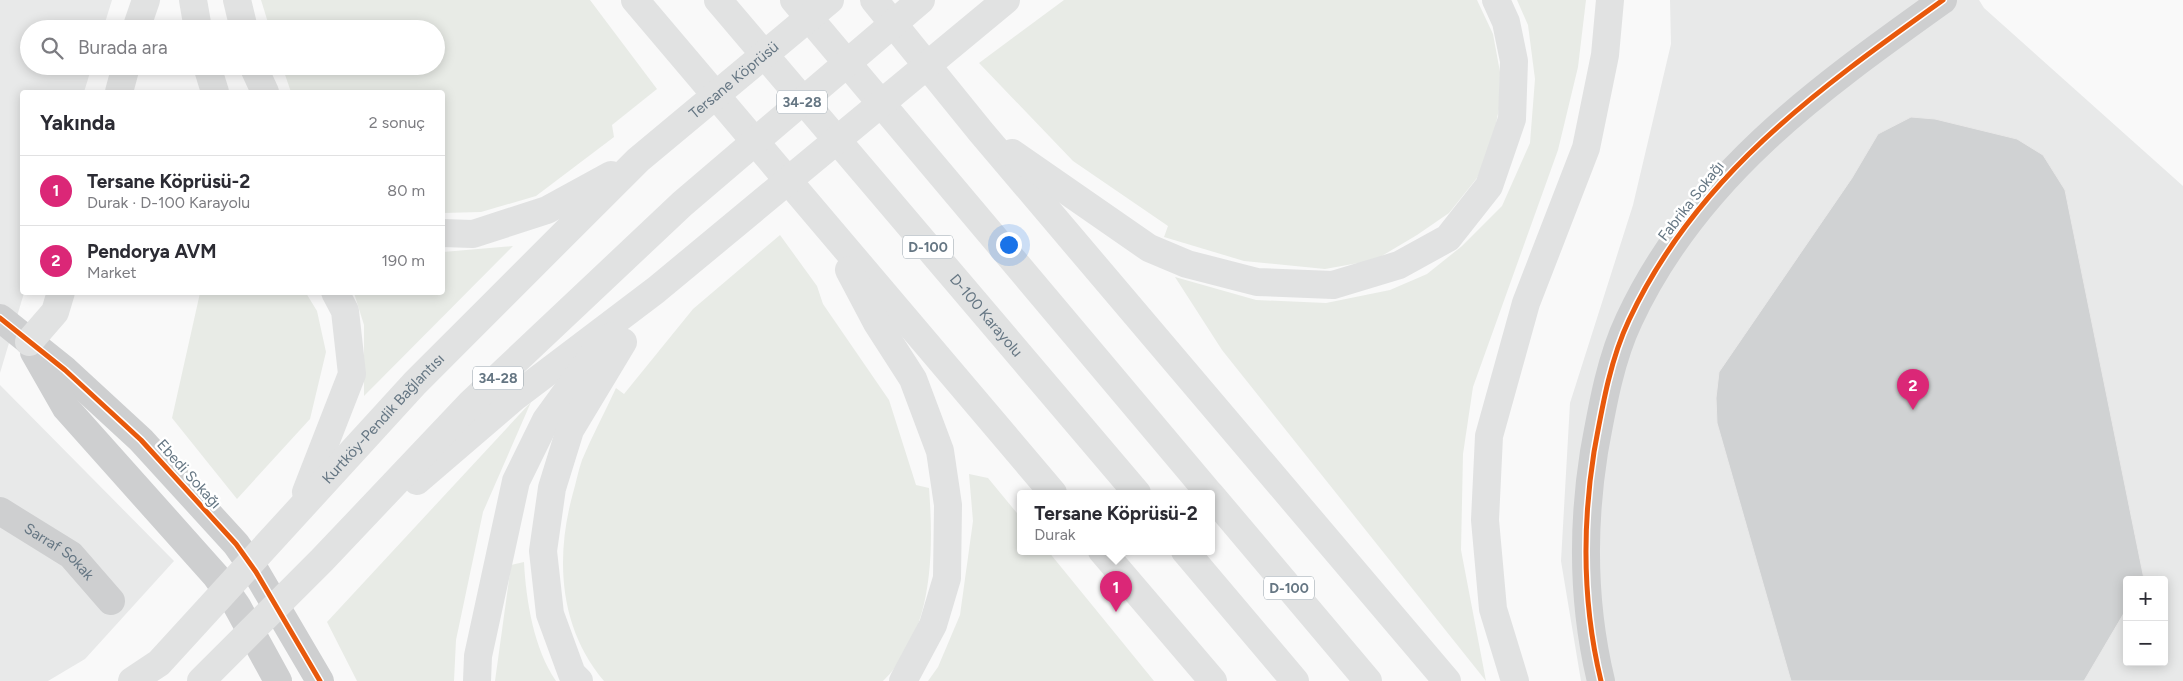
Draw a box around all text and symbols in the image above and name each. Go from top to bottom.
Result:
search box [20,20,445,75]
icon: search [38,34,66,62]
text: Burada ara [78,36,168,59]
street label: Tersane Köprüsü [685,38,782,123]
road number: 34-28 [777,90,827,114]
text: Yakında [40,110,115,135]
text: 2 sonuç [369,113,425,132]
street label: Fabrika Sokağı [1654,157,1728,245]
text: Tersane Köprüsü-2 [87,170,250,193]
text: 1 [53,181,59,200]
text: 80 m [387,181,425,200]
text: Durak · D-100 Karayolu [87,193,250,212]
your location [996,232,1022,258]
road number: D-100 [903,236,953,258]
text: Pendorya AVM [87,240,217,263]
text: 2 [51,251,61,270]
text: 190 m [382,251,425,270]
text: Market [87,263,136,282]
street label: D-100 Karayolu [946,270,1026,361]
street label: Kurtköy-Pendik Bağlantısı [318,350,448,488]
road number: 34-28 [473,366,523,389]
pin: 2 [1897,369,1929,410]
street label: Ebedi Sokağı [153,436,225,512]
popup [1017,490,1215,555]
text: Tersane Köprüsü-2 [1034,502,1198,525]
street label: Sarraf Sokak [21,519,98,584]
text: Durak [1034,525,1076,544]
pin: 1 [1100,571,1132,612]
road number: D-100 [1264,576,1314,600]
map controls [2123,576,2168,666]
button: + [2123,576,2168,621]
button: − [2123,621,2168,666]

